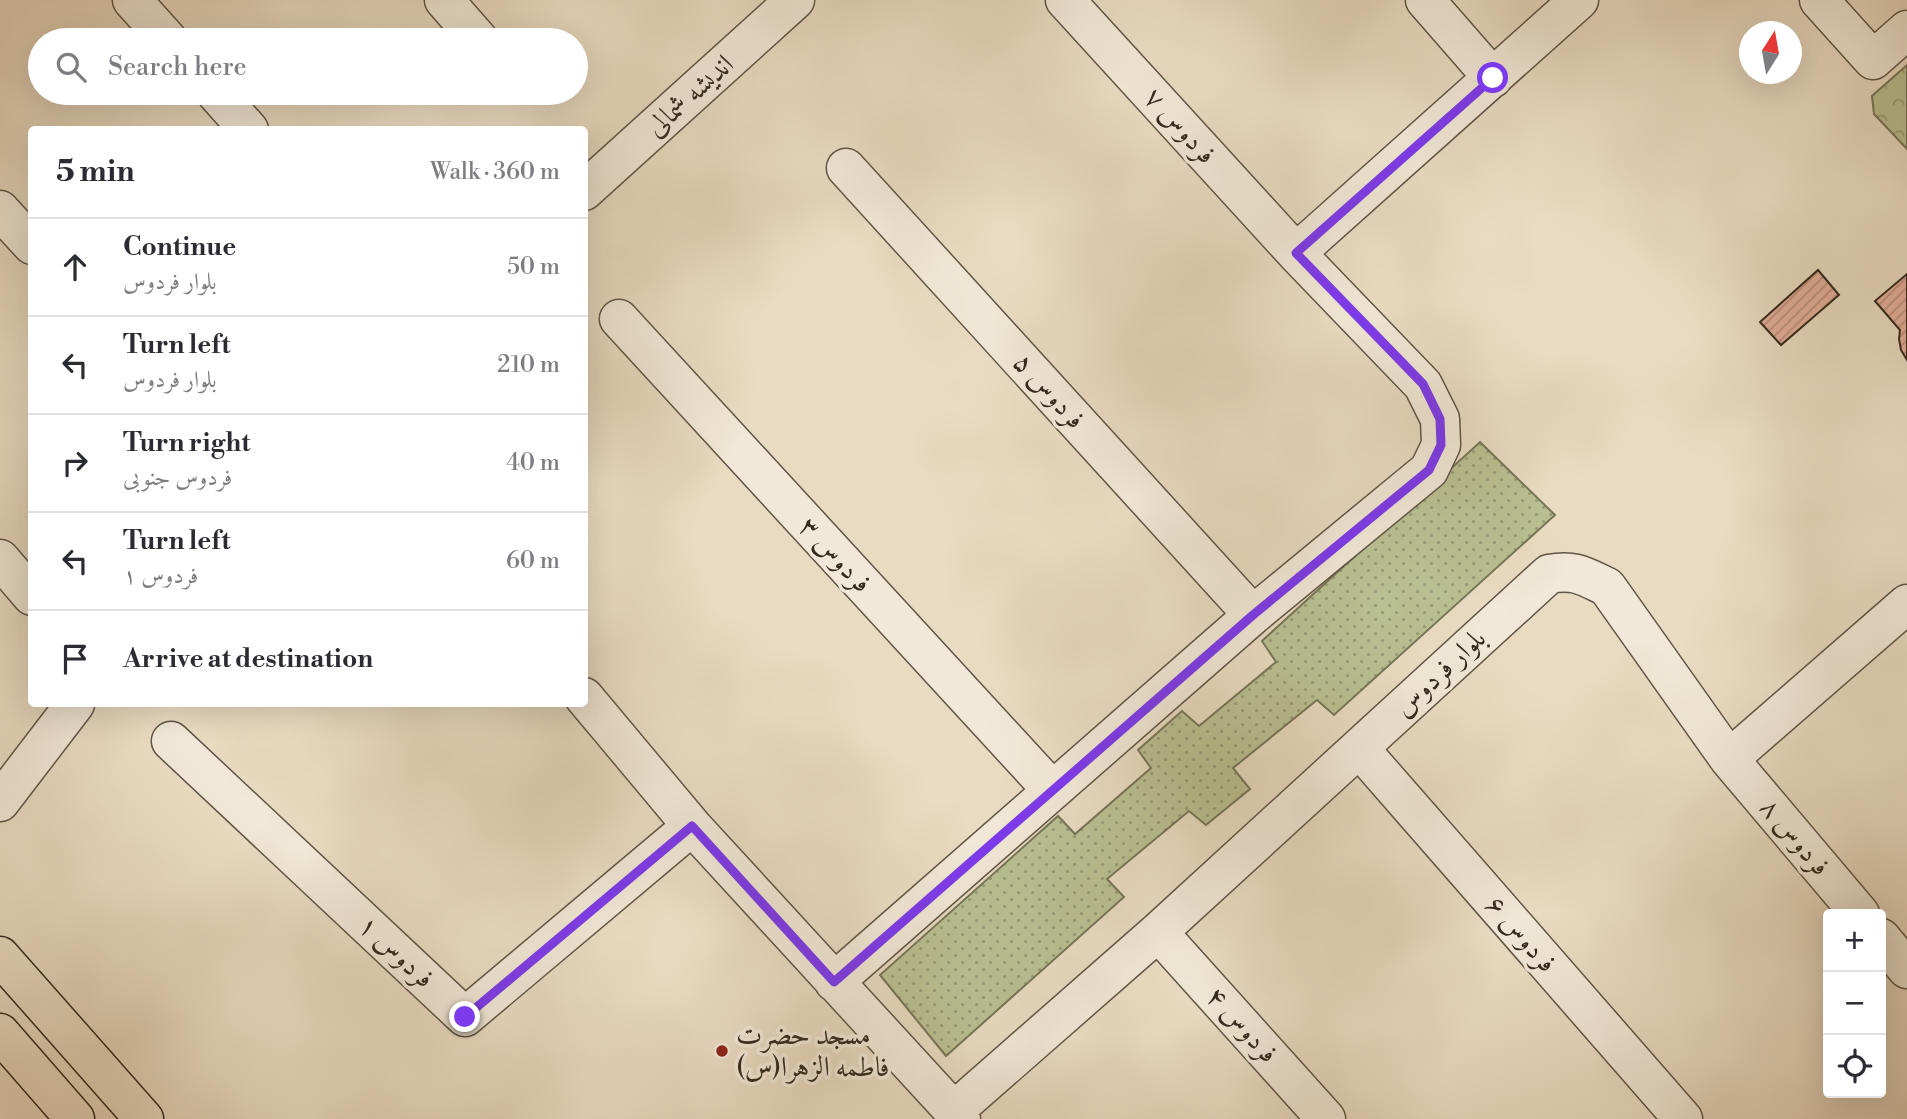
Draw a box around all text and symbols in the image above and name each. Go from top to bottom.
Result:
north arrow [1739,21,1802,84]
search box [28,28,588,105]
street label: اندیشه شمالی [639,47,741,145]
icon: search [52,48,90,86]
text: Search here [108,51,247,83]
route start [1477,62,1508,93]
street label: فردوس ۷ [1136,80,1224,172]
text: 5 min [56,153,135,191]
text: Walk · 360 m [430,158,560,186]
text: Continue [123,231,236,263]
icon: ahead [56,248,94,286]
text: 50 m [507,253,560,281]
text: بلوار فردوس [123,268,217,296]
text: Turn left [123,329,231,361]
street label: فردوس ۵ [1005,345,1093,437]
icon: left [56,346,94,384]
text: 210 m [497,351,560,379]
text: بلوار فردوس [123,366,217,394]
text: Turn right [123,427,251,459]
icon: right [56,444,94,482]
text: 40 m [506,449,560,477]
text: فردوس جنوبی [123,464,232,492]
street label: فردوس ۳ [791,510,879,600]
text: Turn left [123,525,231,557]
icon: left [56,542,94,580]
text: 60 m [506,547,560,575]
text: فردوس ۱ [123,562,198,590]
street label: بلوار فردوس [1386,621,1494,725]
icon: arrive [56,640,94,678]
text: Arrive at destination [123,643,373,675]
street label: فردوس ۸ [1752,791,1838,883]
street label: فردوس ۶ [1478,888,1564,980]
street label: فردوس ۱ [351,908,441,996]
map controls [1823,909,1886,1098]
button: + [1823,909,1886,972]
button: − [1823,972,1886,1035]
street label: فردوس ۴ [1198,979,1286,1071]
route end [449,1001,480,1032]
place label: مسجد حضرت فاطمه الزهرا(س) [736,1018,890,1085]
button: locate [1823,1035,1886,1098]
marker: مسجد حضرت فاطمه الزهرا(س) [714,1043,730,1059]

